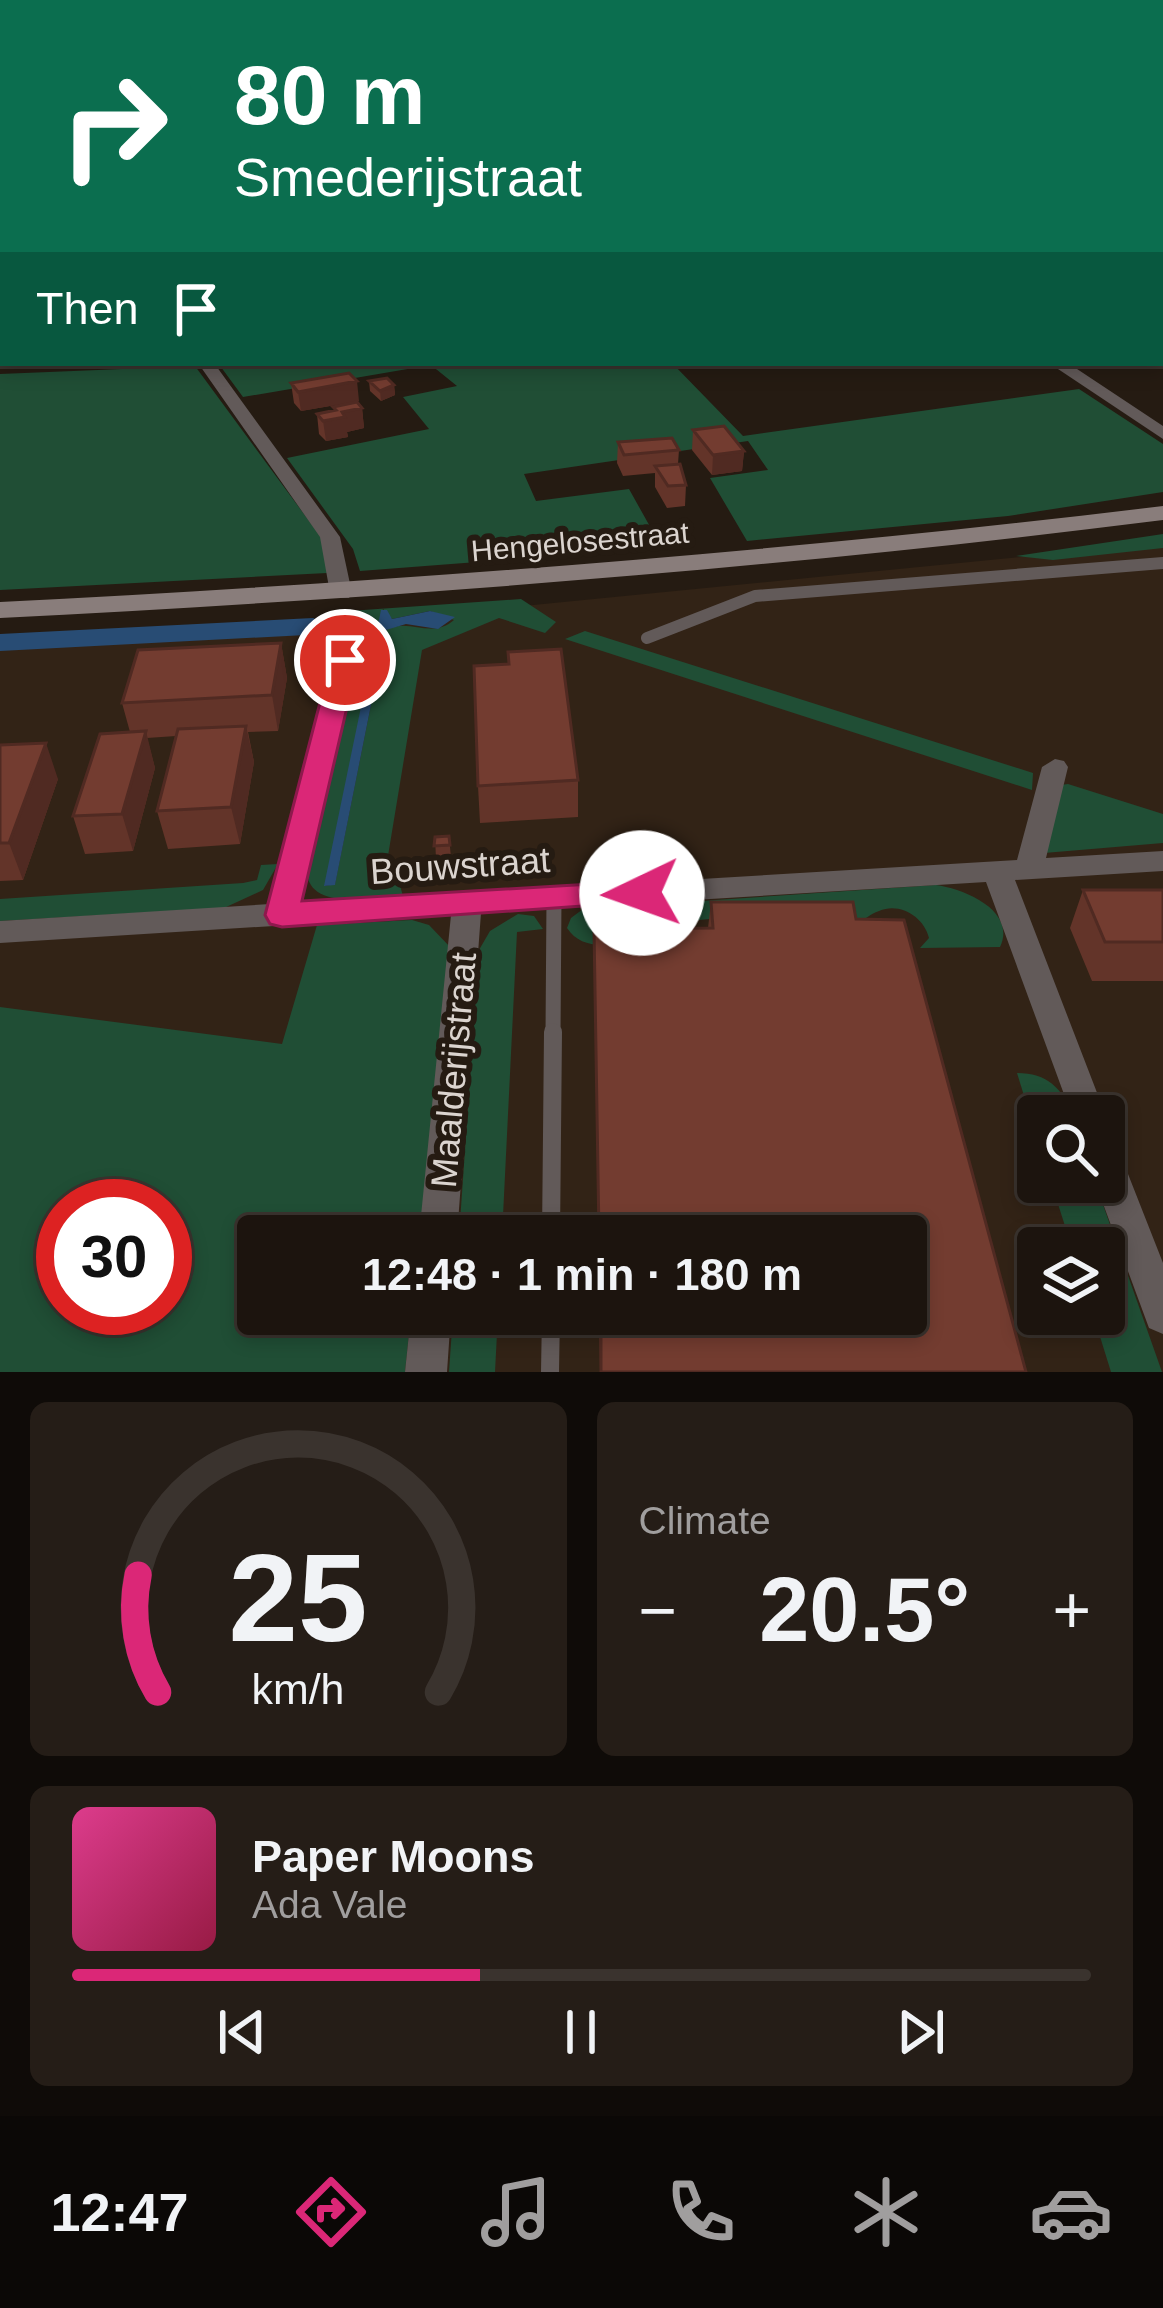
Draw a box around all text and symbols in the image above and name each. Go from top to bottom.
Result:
icon: right [36,48,192,204]
text: 80 m [234,48,425,142]
text: Smederijstraat [234,147,582,207]
icon: arrive [163,276,229,342]
text: Then [36,283,139,334]
street label: Hengelosestraat [470,515,691,567]
pin [294,609,396,711]
icon: arrive [312,627,378,693]
position arrow [579,830,705,956]
street label: Bouwstraat [369,839,551,892]
street label: Maalderijstraat [423,951,484,1189]
map controls [1017,1095,1125,1335]
button: search [1017,1095,1125,1203]
speed limit sign: 30 [36,1179,192,1335]
button: layers [1017,1227,1125,1335]
text: 12:48 · 1 min · 180 m [362,1249,802,1300]
text: Climate [639,1499,771,1542]
text: 25 [229,1528,368,1667]
text: 20.5° [759,1560,970,1660]
text: − [639,1573,677,1647]
text: + [1052,1573,1091,1647]
text: km/h [252,1665,345,1713]
text: Paper Moons [252,1831,535,1882]
text: Ada Vale [252,1883,407,1926]
icon: previous [209,1999,275,2065]
icon: pause [548,1999,614,2065]
icon: next [888,1999,954,2065]
icon: directions [289,2170,373,2254]
icon: music [474,2170,558,2254]
icon: phone [659,2170,743,2254]
icon: climate [844,2170,928,2254]
icon: car [1029,2170,1113,2254]
text: 12:47 [50,2182,189,2242]

